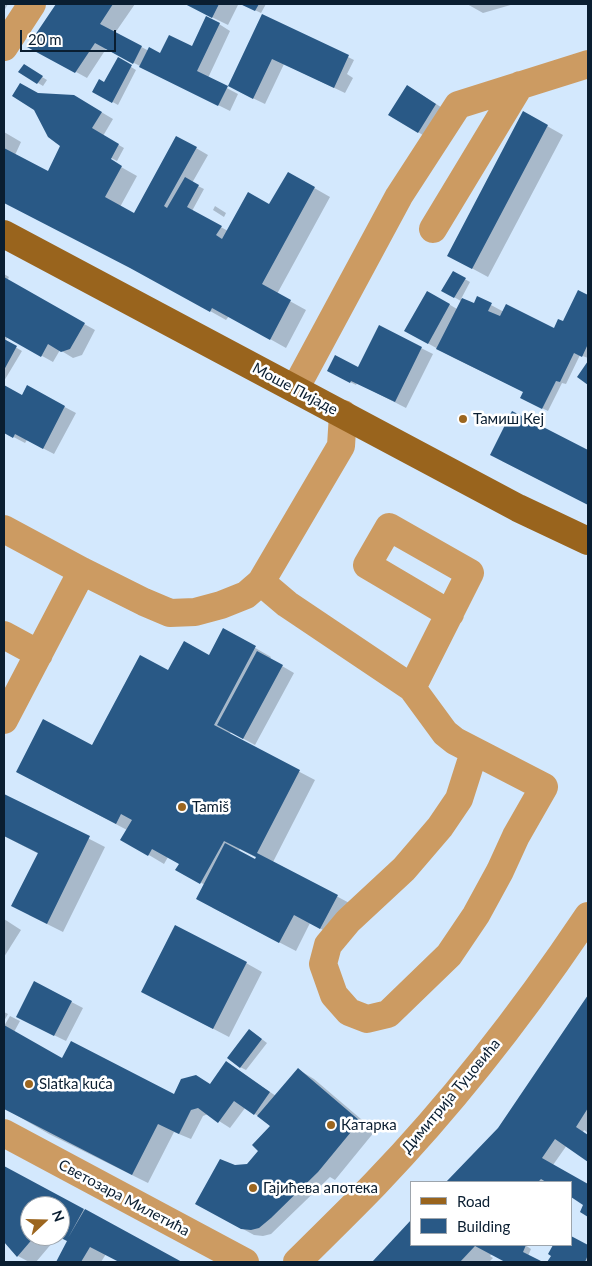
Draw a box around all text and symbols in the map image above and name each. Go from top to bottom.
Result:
scale bar [22,20,119,52]
text: 20 m [28,30,62,48]
street label: Моше Пијаде [249,359,341,419]
place label: Тамиш Кеј [473,410,544,428]
marker: Тамиш Кеј [457,413,469,425]
place label: Tamiš [192,798,229,816]
marker: Tamiš [176,801,188,813]
street label: Димитрија Туцовића [398,1035,504,1157]
place label: Slatka kuća [39,1075,113,1093]
marker: Slatka kuća [23,1078,35,1090]
place label: Катарка [341,1116,397,1134]
marker: Катарка [325,1119,337,1131]
street label: Светозара Милетића [55,1156,193,1240]
place label: Гајићева апотека [263,1179,378,1197]
legend [410,1181,572,1246]
marker: Гајићева апотека [247,1182,259,1194]
text: Road [457,1192,490,1210]
north arrow [20,1196,70,1246]
text: N [49,1208,68,1224]
text: Building [457,1217,510,1235]

